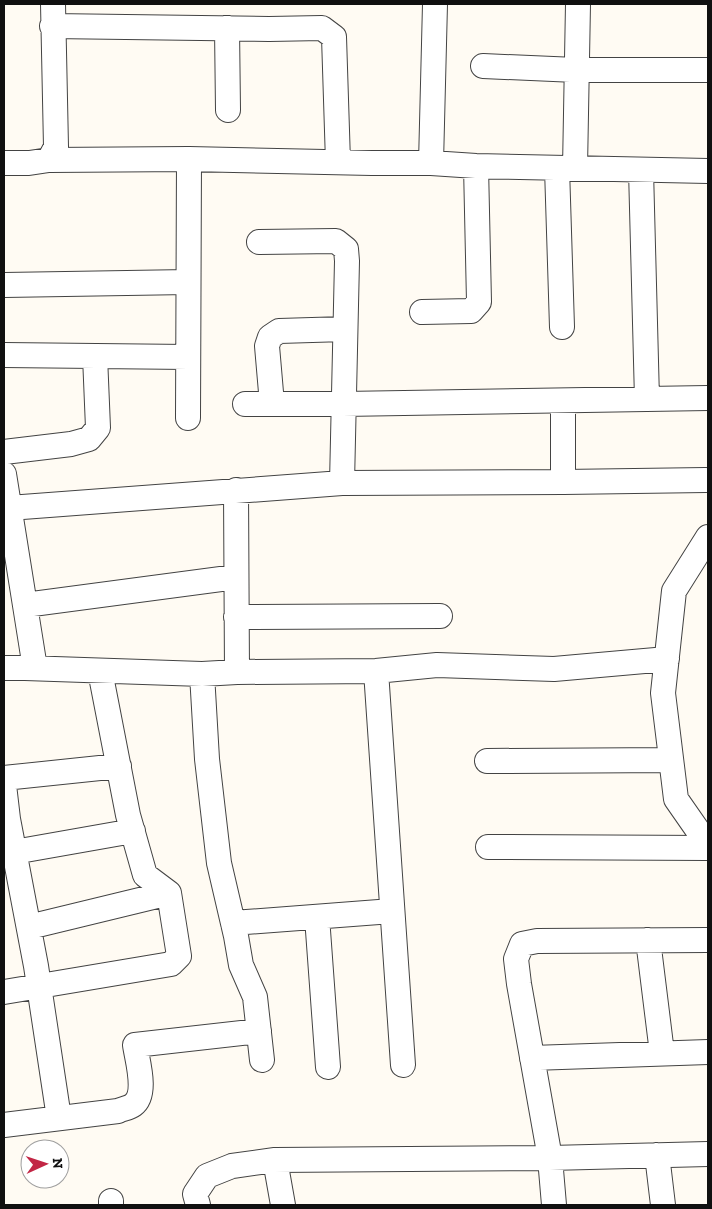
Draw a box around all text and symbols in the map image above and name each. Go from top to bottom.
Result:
north arrow [20,1139,70,1189]
text: N [49,1158,66,1169]

